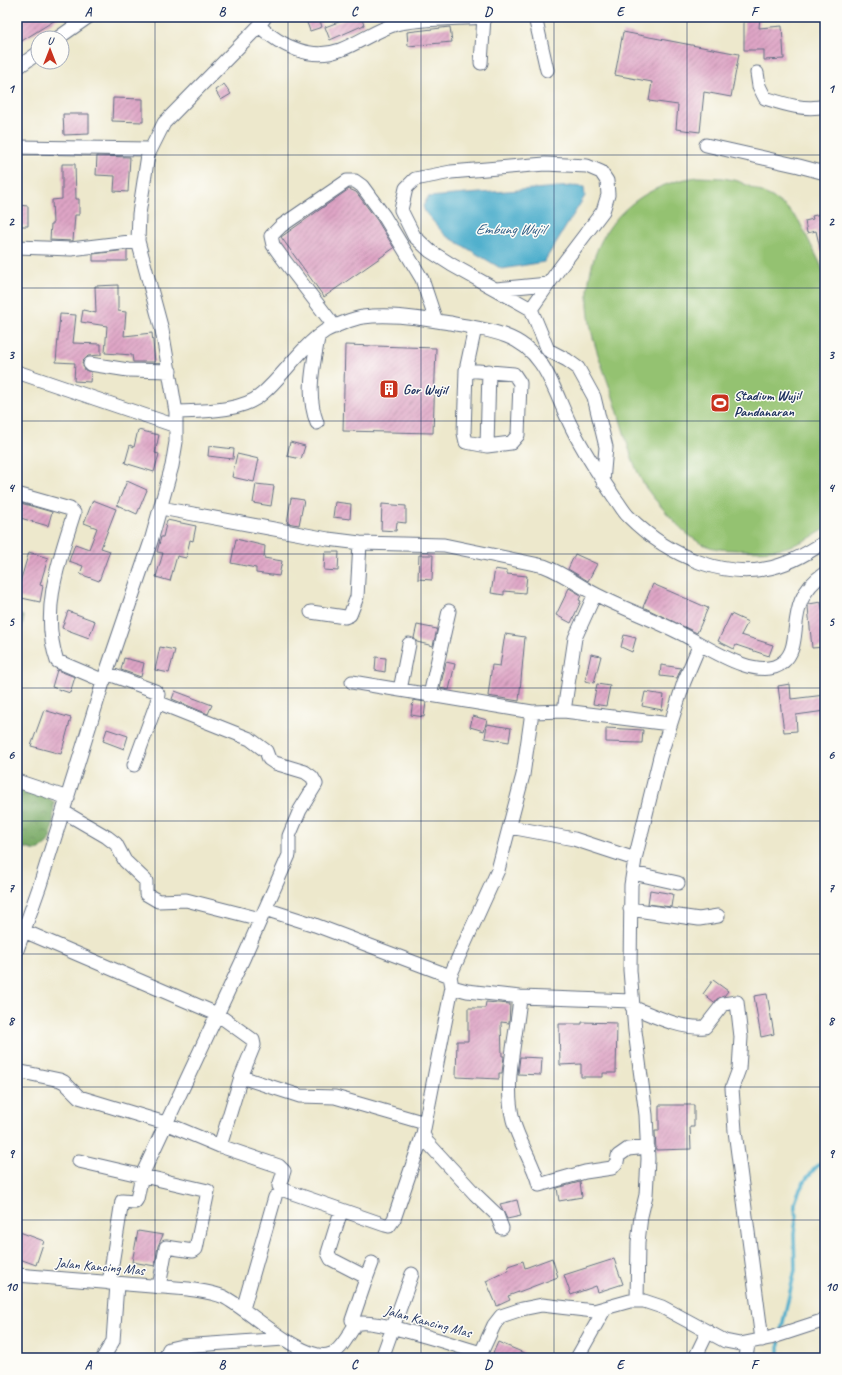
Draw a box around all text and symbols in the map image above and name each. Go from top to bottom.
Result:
text: A [85,4,93,20]
text: B [219,4,227,20]
text: C [351,4,359,20]
text: D [484,4,493,20]
text: E [617,4,626,20]
text: F [751,4,760,20]
north arrow [30,30,70,70]
text: U [47,33,55,47]
text: 1 [8,81,16,97]
text: 1 [828,81,836,97]
text: 2 [8,214,15,230]
text: 2 [828,214,835,230]
water label: Embung Wujil [476,220,550,239]
text: 3 [8,347,15,363]
text: 3 [828,347,835,363]
building icon: Gor Wujil [378,378,400,400]
place label: Gor Wujil [403,381,449,398]
place label: Stadium Wujil Pandanaran [734,387,803,420]
sports icon: Stadium Wujil Pandanaran [709,392,731,414]
text: 4 [8,480,16,496]
text: 4 [828,480,836,496]
text: 5 [8,614,15,630]
text: 5 [828,614,835,630]
text: 6 [8,747,15,763]
text: 6 [828,747,835,763]
text: 7 [8,880,15,896]
text: 7 [828,880,835,896]
text: 8 [8,1013,16,1029]
text: 8 [828,1013,836,1029]
text: 9 [8,1146,15,1162]
text: 9 [828,1146,835,1162]
street label: Jalan Kancing Mas [54,1254,146,1279]
text: 10 [5,1279,18,1295]
text: 10 [825,1279,838,1295]
street label: Jalan Kancing Mas [382,1301,474,1342]
text: A [85,1357,93,1373]
text: B [219,1357,227,1373]
text: C [351,1357,359,1373]
text: D [484,1357,493,1373]
text: E [617,1357,626,1373]
text: F [751,1357,760,1373]

